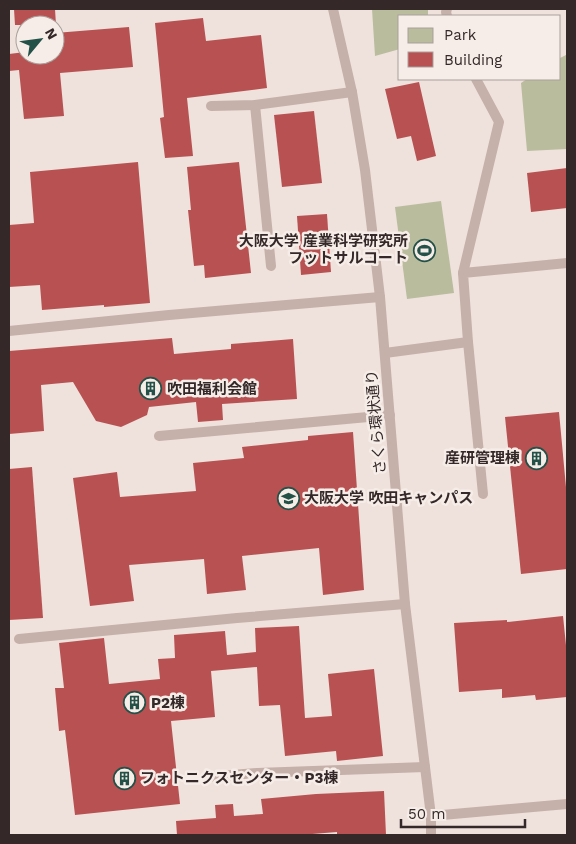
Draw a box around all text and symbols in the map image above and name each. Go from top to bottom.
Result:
north arrow [15,15,65,65]
legend [398,15,561,80]
text: N [42,25,61,42]
text: Park [444,26,477,44]
text: Building [444,51,502,69]
place label: 大阪大学 産業科学研究所 フットサルコート [239,232,408,267]
sports icon: 大阪大学 産業科学研究所 フットサルコート [412,238,436,262]
street label: さくら環状通り [362,369,390,475]
building icon: 吹田福利会館 [139,377,163,401]
place label: 吹田福利会館 [167,380,257,398]
building icon: 産研管理棟 [524,446,548,470]
place label: 産研管理棟 [445,449,520,467]
school or university icon: 大阪大学 吹田キャンパス [276,486,300,510]
place label: 大阪大学 吹田キャンパス [304,489,473,507]
building icon: P2棟 [123,691,147,715]
place label: P2棟 [151,694,185,712]
building icon: フォトニクスセンター・P3棟 [112,766,136,790]
place label: フォトニクスセンター・P3棟 [140,769,338,787]
scale bar [401,796,525,828]
text: 50 m [408,805,445,823]

